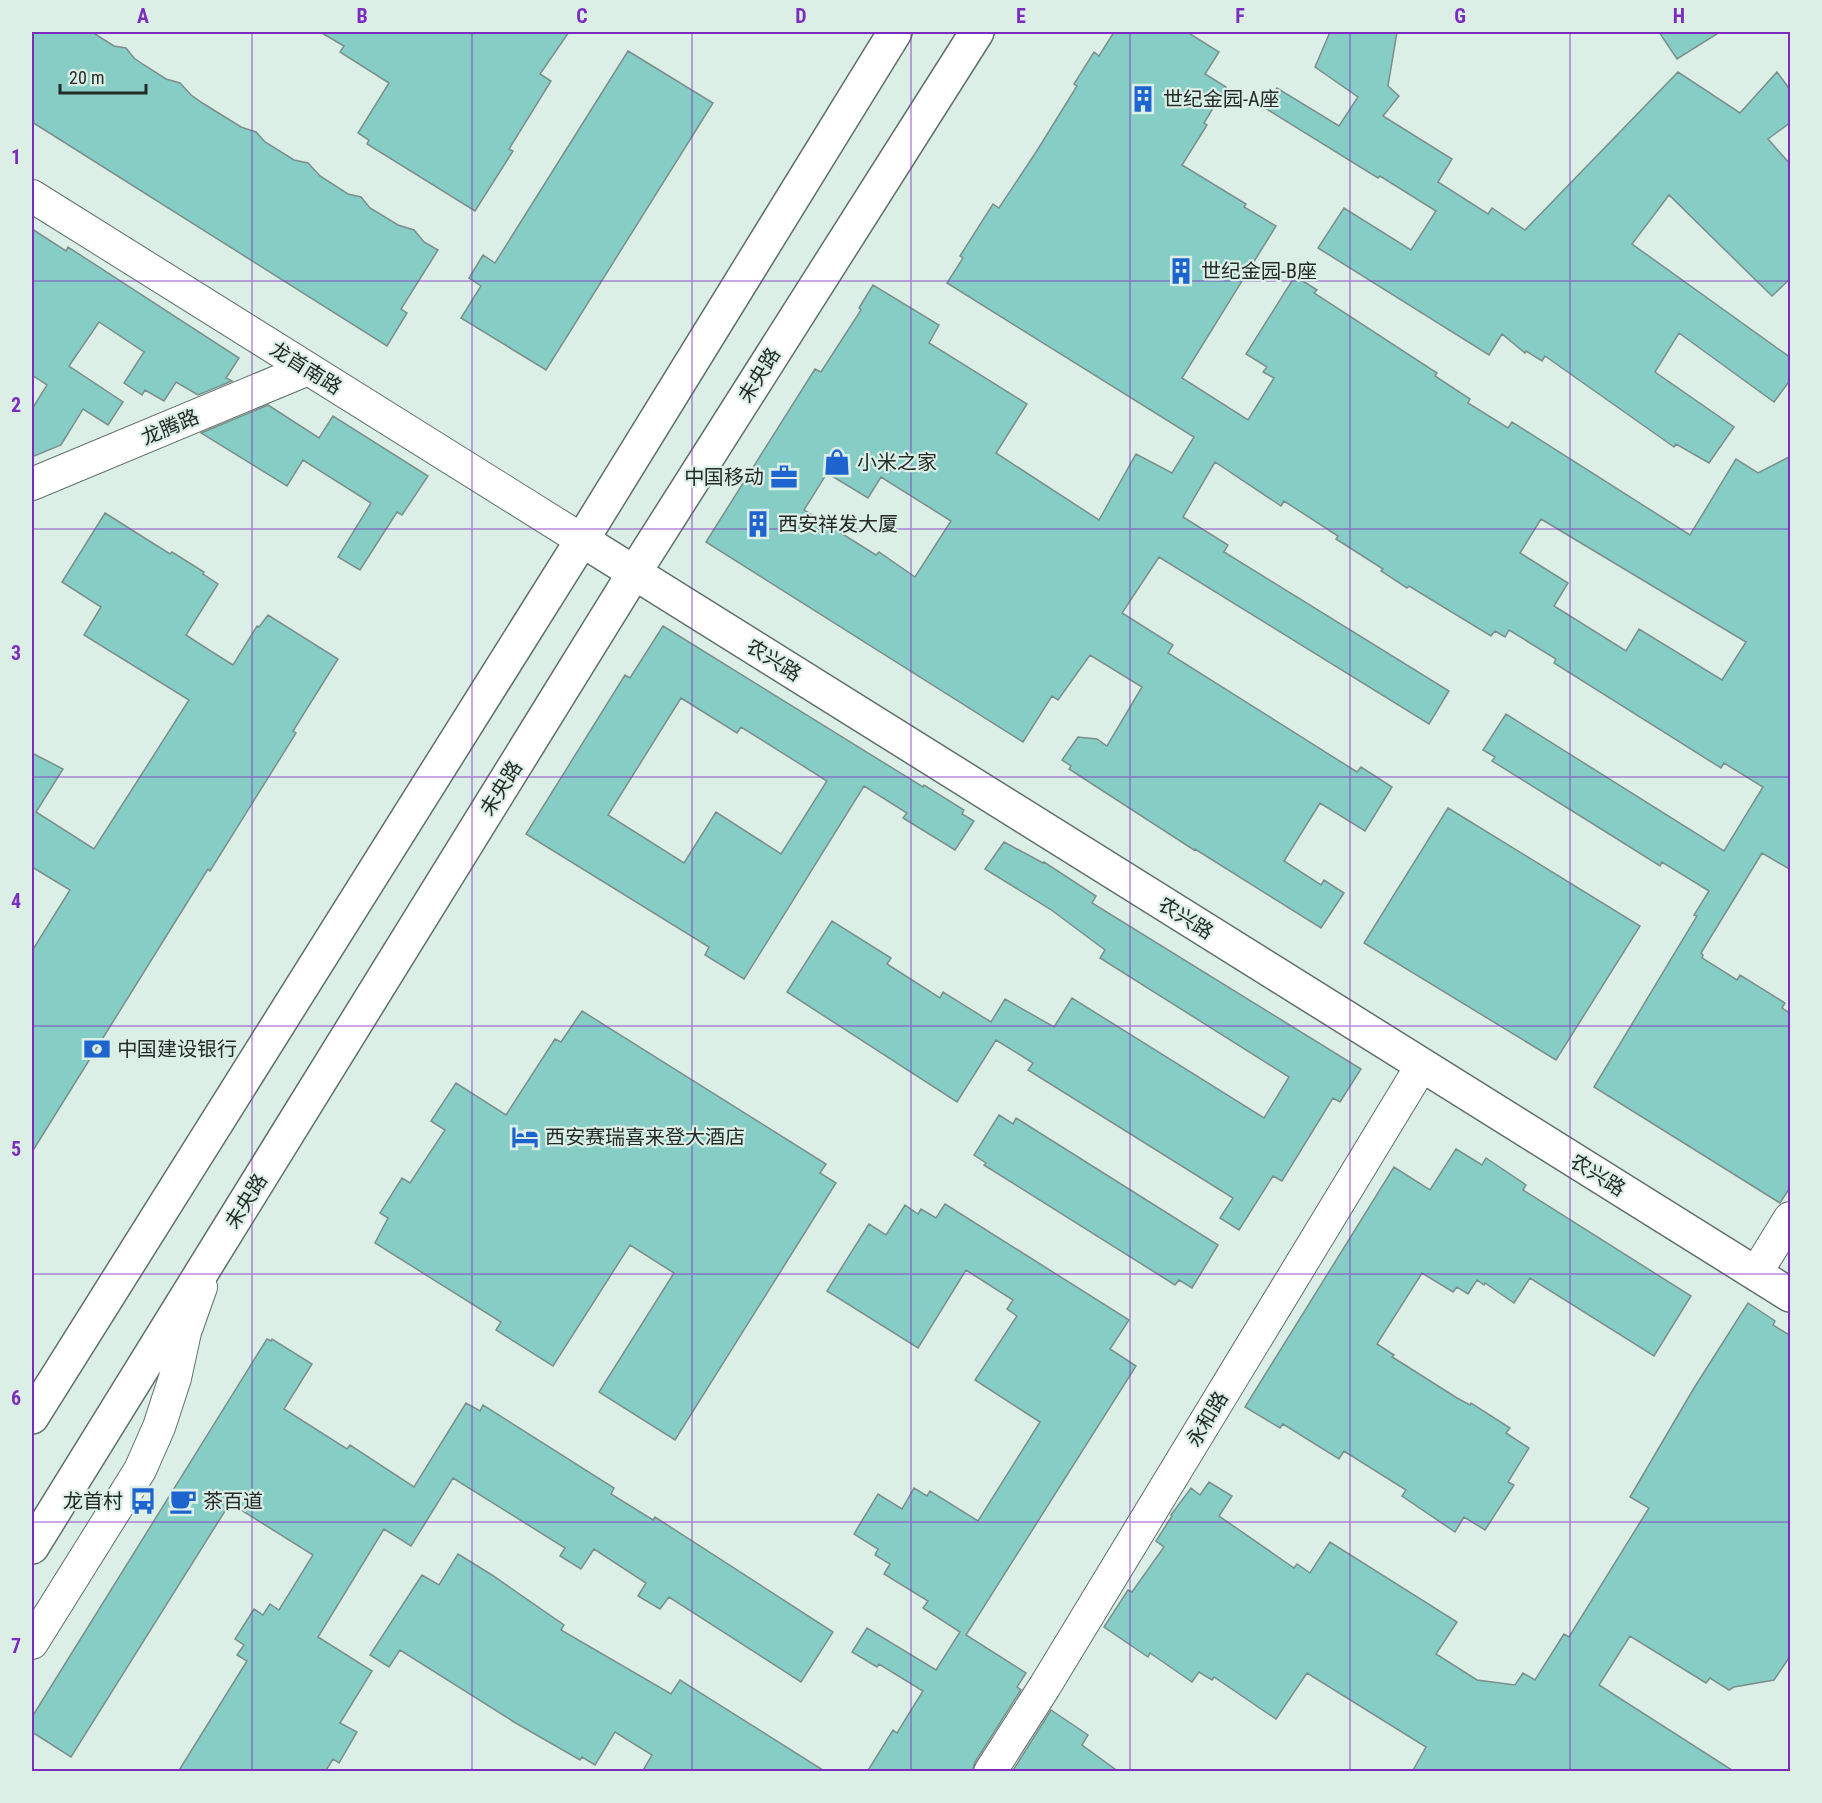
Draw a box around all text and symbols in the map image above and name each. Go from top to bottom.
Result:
text: A [137,4,149,28]
text: B [356,4,368,28]
text: C [576,4,588,28]
text: D [795,4,807,28]
text: E [1016,4,1026,28]
text: F [1235,4,1245,28]
text: G [1454,4,1466,28]
text: H [1673,4,1685,28]
scale bar [60,57,146,95]
text: 20 m [69,67,104,88]
building icon: 世纪金园-A座 [1128,84,1158,114]
place label: 世纪金园-A座 [1163,87,1280,111]
text: 1 [11,145,21,169]
building icon: 世纪金园-B座 [1166,256,1196,286]
place label: 世纪金园-B座 [1201,259,1317,283]
street label: 龙首南路 [266,337,346,399]
street label: 未央路 [733,343,785,407]
text: 2 [11,393,21,417]
street label: 龙腾路 [138,404,202,450]
shop icon: 小米之家 [822,447,852,477]
place label: 小米之家 [857,450,937,474]
office icon: 中国移动 [769,462,799,492]
place label: 中国移动 [684,465,764,489]
building icon: 西安祥发大厦 [743,509,773,539]
place label: 西安祥发大厦 [778,512,898,536]
street label: 农兴路 [742,634,806,686]
text: 3 [11,641,21,665]
street label: 未央路 [475,756,527,820]
text: 4 [11,889,21,913]
street label: 农兴路 [1154,892,1218,944]
bank icon: 中国建设银行 [82,1034,112,1064]
place label: 中国建设银行 [117,1037,237,1061]
hotel icon: 西安赛瑞喜来登大酒店 [510,1122,540,1152]
place label: 西安赛瑞喜来登大酒店 [545,1125,745,1149]
text: 5 [11,1137,21,1161]
street label: 农兴路 [1566,1149,1630,1201]
street label: 未央路 [220,1169,272,1233]
text: 6 [11,1386,21,1410]
street label: 永和路 [1181,1387,1233,1451]
bus stop icon: 龙首村 [128,1486,158,1516]
cafe icon: 茶百道 [168,1486,198,1516]
place label: 龙首村 [63,1489,123,1513]
place label: 茶百道 [203,1489,263,1513]
text: 7 [11,1634,21,1658]

